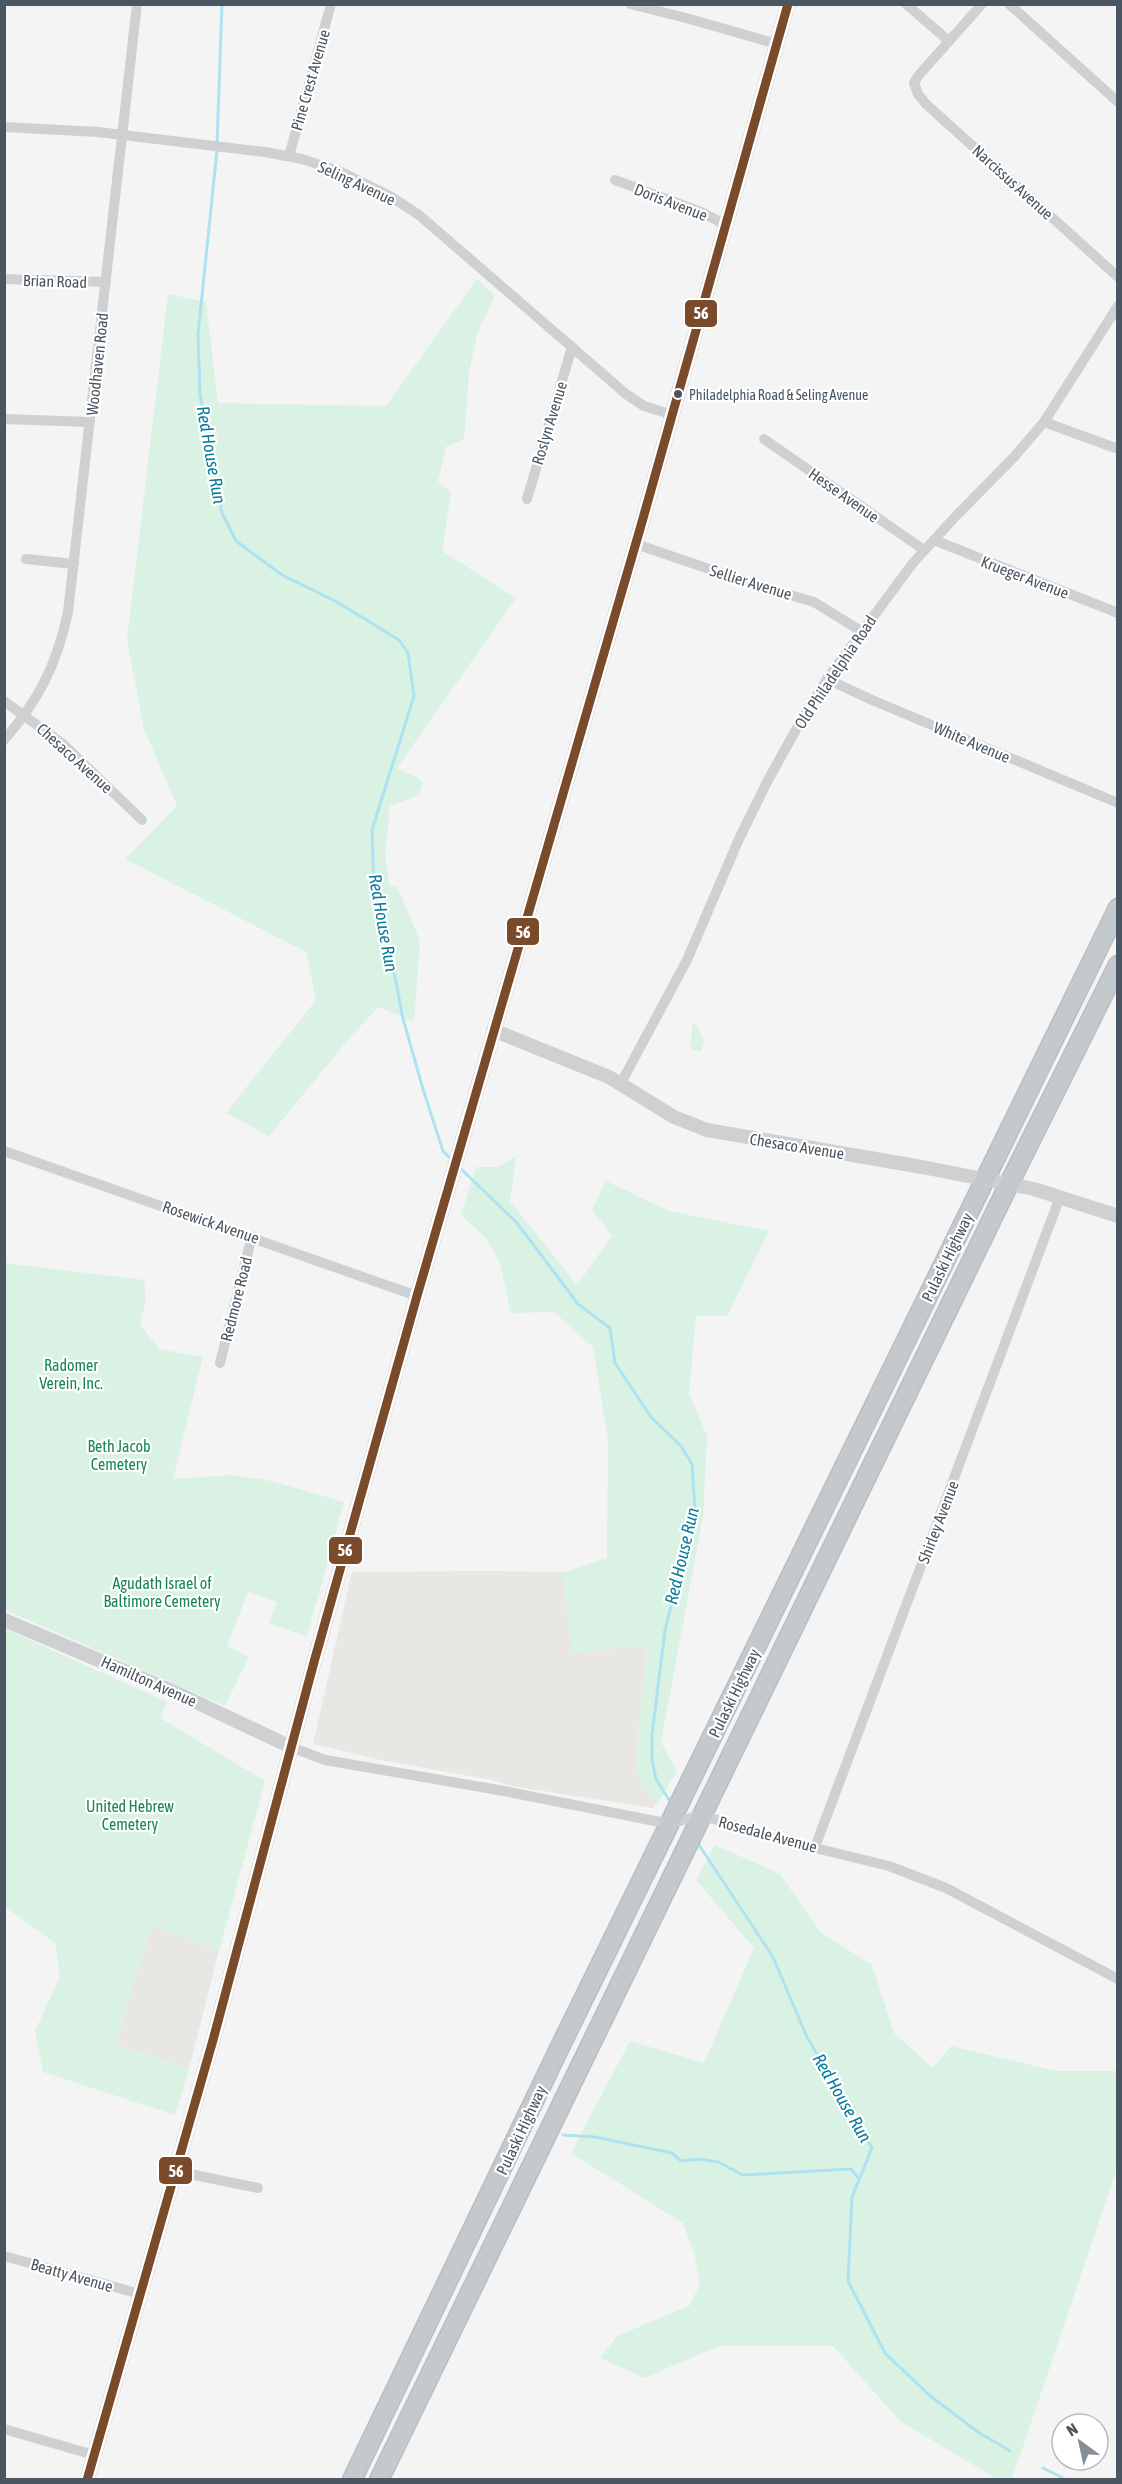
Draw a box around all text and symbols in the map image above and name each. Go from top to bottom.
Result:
street label: Pine Crest Avenue [287,27,333,133]
street label: Narcissus Avenue [969,141,1057,223]
street label: Seling Avenue [315,157,398,210]
street label: Doris Avenue [632,180,710,224]
street label: Brian Road [23,271,87,291]
line badge: 56 [684,299,718,328]
text: 56 [693,304,709,322]
street label: Woodhaven Road [83,312,111,416]
street label: Roslyn Avenue [528,379,571,467]
place label: Philadelphia Road & Seling Avenue [689,387,868,403]
marker: Philadelphia Road & Seling Avenue [672,388,684,400]
water label: Red House Run [193,404,230,506]
street label: Hesse Avenue [805,464,883,526]
street label: Krueger Avenue [978,552,1071,603]
street label: Sellier Avenue [708,561,794,603]
street label: Old Philadelphia Road [791,612,880,732]
street label: White Avenue [931,718,1013,766]
street label: Chesaco Avenue [34,719,116,797]
water label: Red House Run [365,872,402,974]
line badge: 56 [506,917,540,946]
text: 56 [515,923,531,941]
street label: Chesaco Avenue [749,1130,845,1162]
street label: Rosewick Avenue [160,1197,262,1247]
street label: Pulaski Highway [918,1209,977,1305]
street label: Redmore Road [217,1255,255,1343]
park label: Radomer Verein, Inc. [39,1356,103,1392]
park label: Beth Jacob Cemetery [88,1437,151,1474]
street label: Shirley Avenue [914,1478,963,1566]
water label: Red House Run [660,1505,703,1606]
line badge: 56 [328,1536,363,1565]
text: 56 [337,1541,353,1559]
park label: Agudath Israel of Baltimore Cemetery [103,1574,221,1611]
street label: Pulaski Highway [705,1645,764,1741]
street label: Hamilton Avenue [99,1652,199,1710]
park label: United Hebrew Cemetery [86,1797,174,1834]
street label: Rosedale Avenue [717,1812,819,1856]
water label: Red House Run [809,2050,876,2146]
street label: Pulaski Highway [492,2082,551,2178]
line badge: 56 [158,2156,193,2185]
text: 56 [168,2162,184,2180]
street label: Beatty Avenue [29,2255,115,2296]
north arrow [1050,2412,1110,2472]
text: N [1063,2419,1081,2440]

